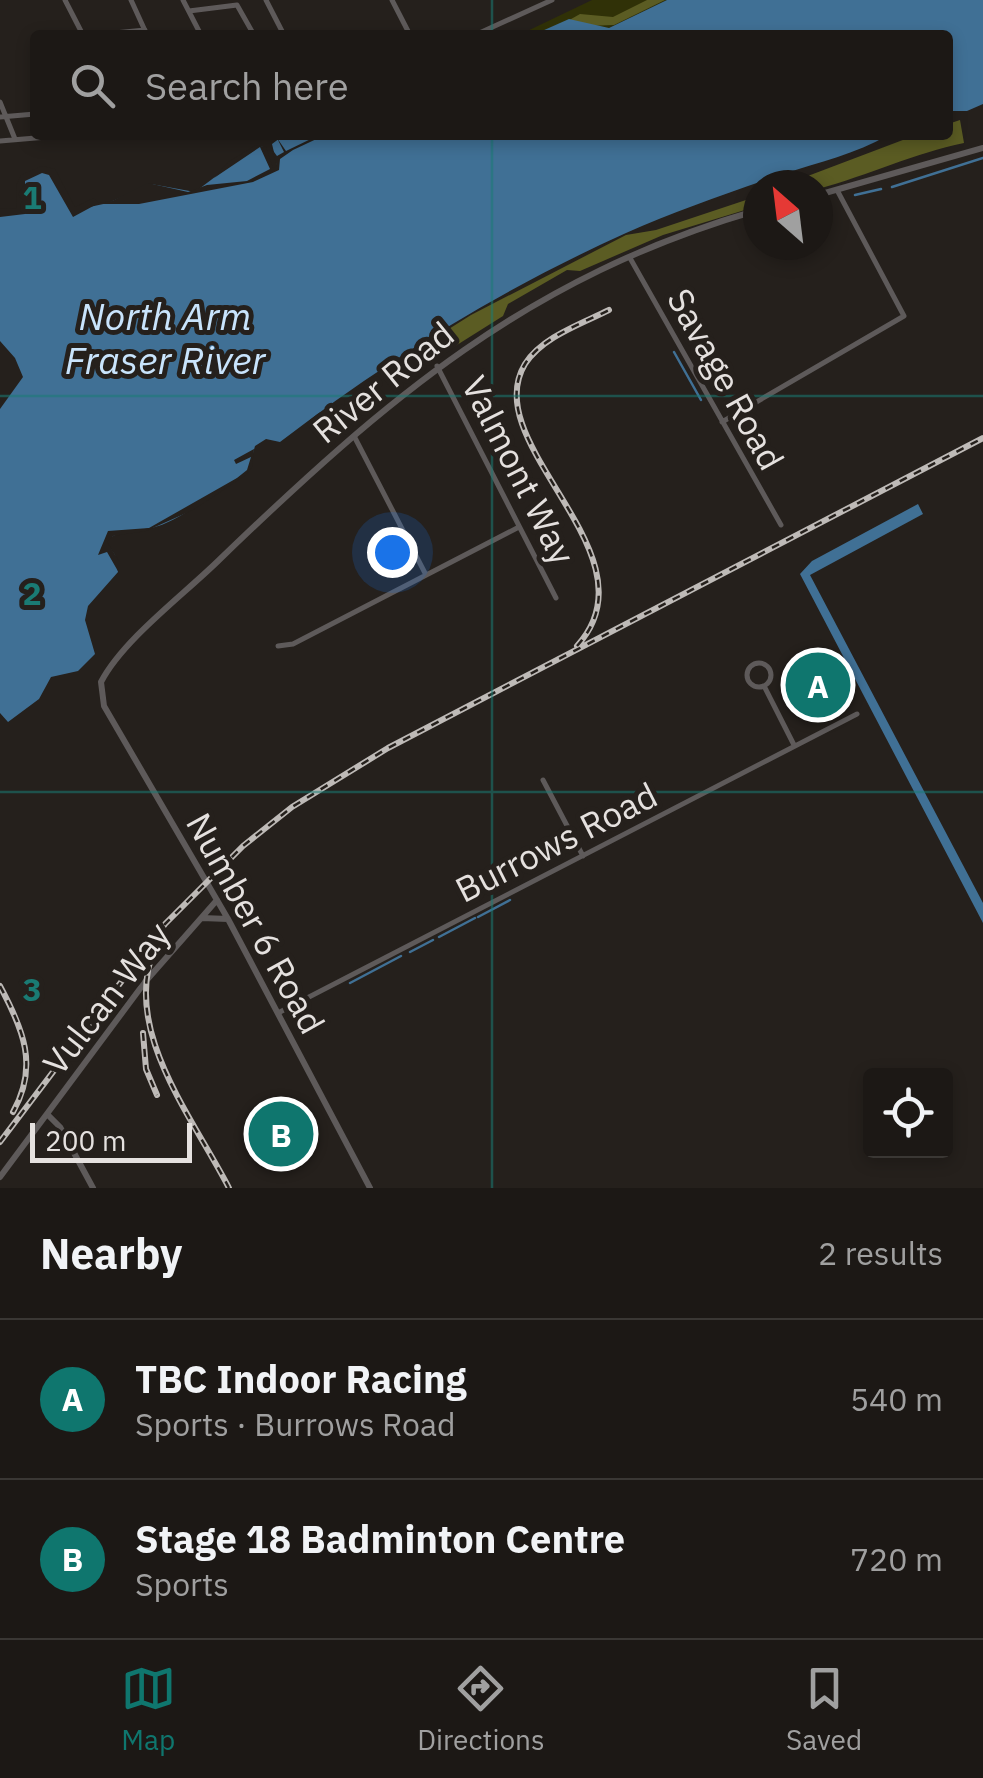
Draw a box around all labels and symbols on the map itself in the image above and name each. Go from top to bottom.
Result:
north arrow [743,170,833,260]
text: 1 [22,176,42,218]
street label: Savage Road [657,280,795,478]
water label: North Arm Fraser River [65,291,267,384]
street label: River Road [303,311,463,453]
street label: Valmont Way [452,368,586,572]
your location [367,527,418,578]
text: 2 [22,572,42,614]
pin: A [786,648,850,722]
street label: Burrows Road [447,772,665,912]
street label: Number 6 Road [176,804,336,1042]
street label: Vulcan Way [32,912,180,1084]
text: 3 [22,968,42,1010]
pin: B [248,1096,314,1172]
scale bar [30,1118,192,1162]

